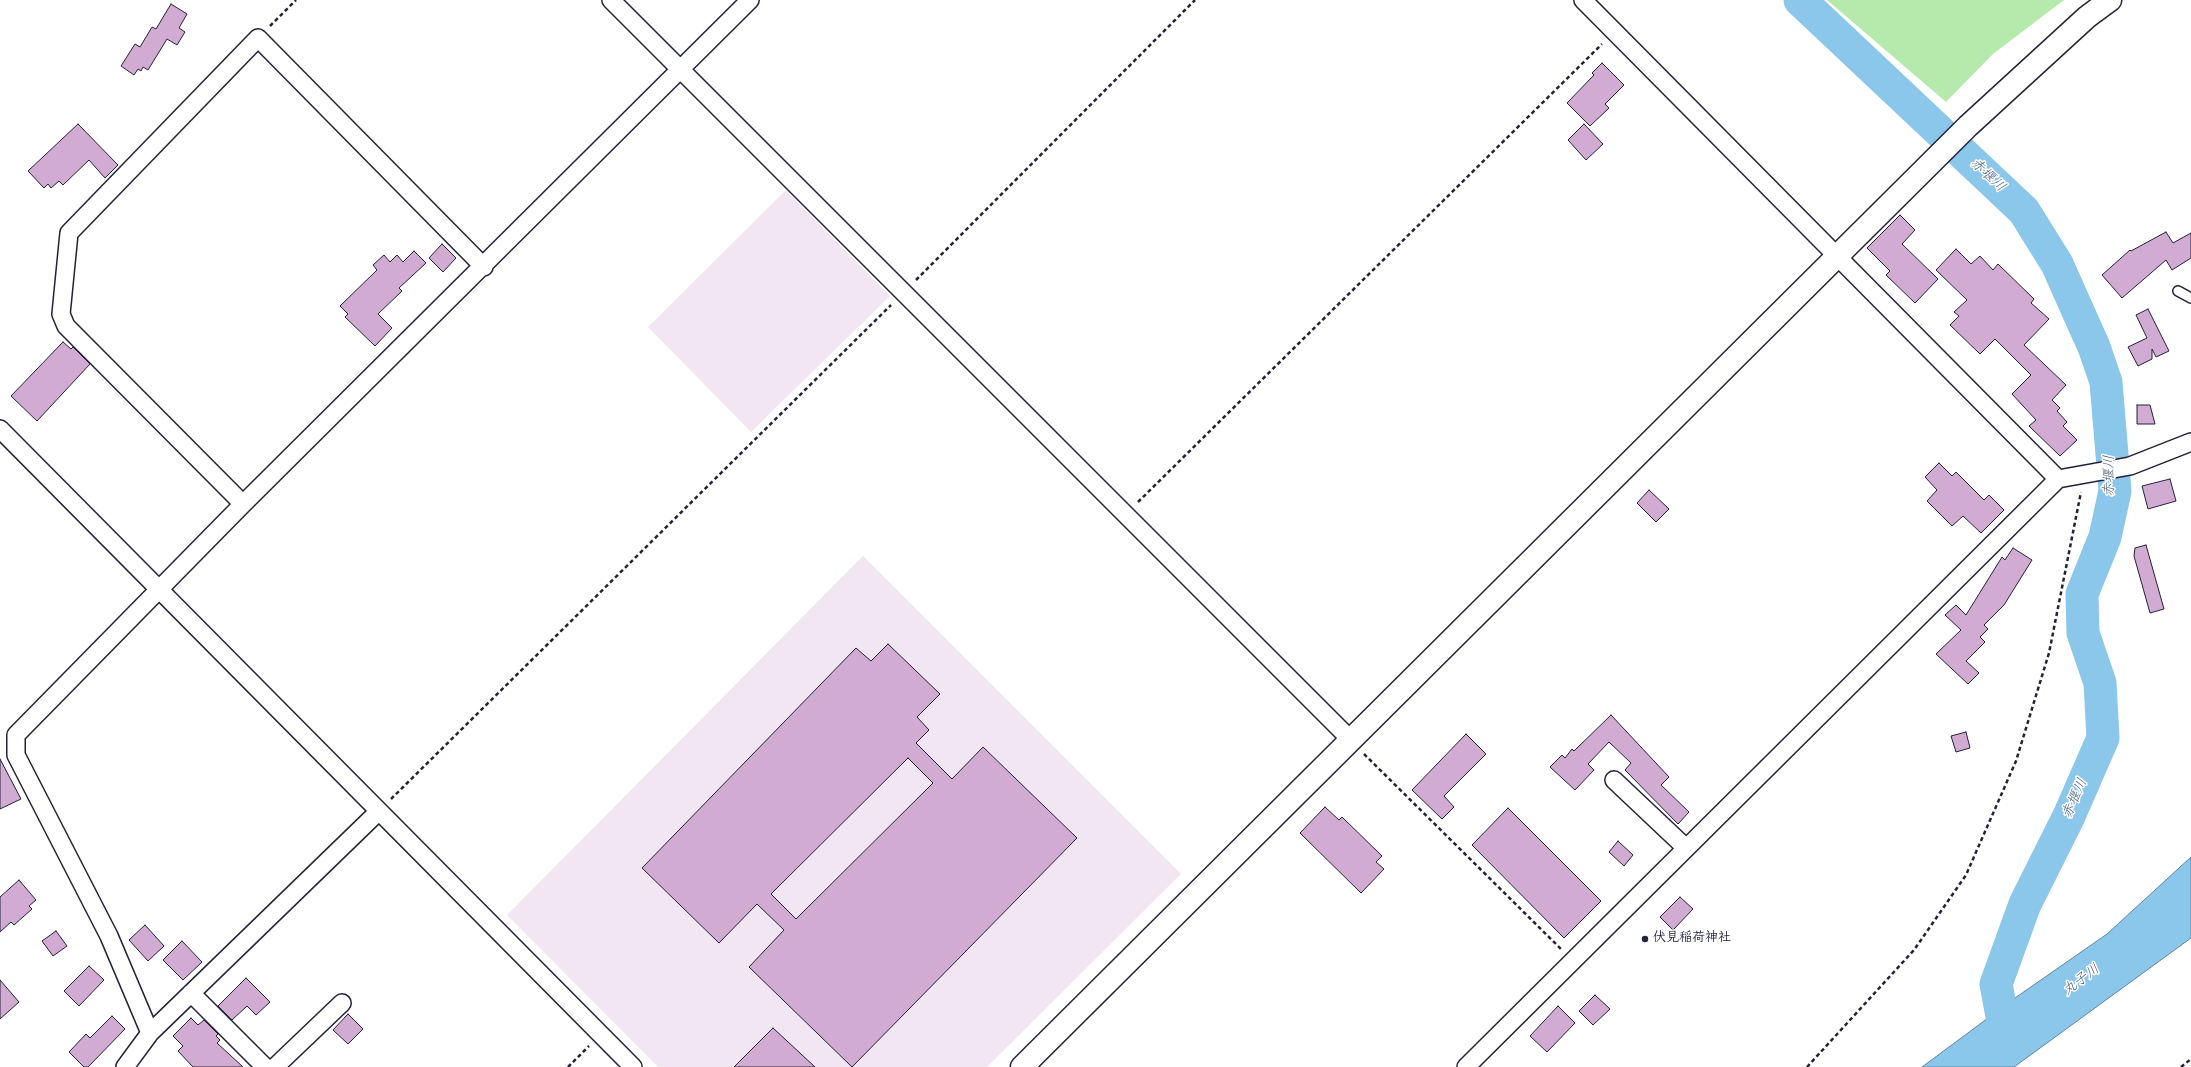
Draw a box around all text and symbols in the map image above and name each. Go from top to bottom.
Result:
water label: 赤堰川 [1966,156,2008,196]
water label: 赤堰川 [2103,455,2119,497]
water label: 赤堰川 [2060,776,2092,822]
place label: 伏見稲荷神社 [1653,931,1731,947]
marker: 伏見稲荷神社 [1640,934,1650,944]
water label: 丸子川 [2060,962,2104,1000]

